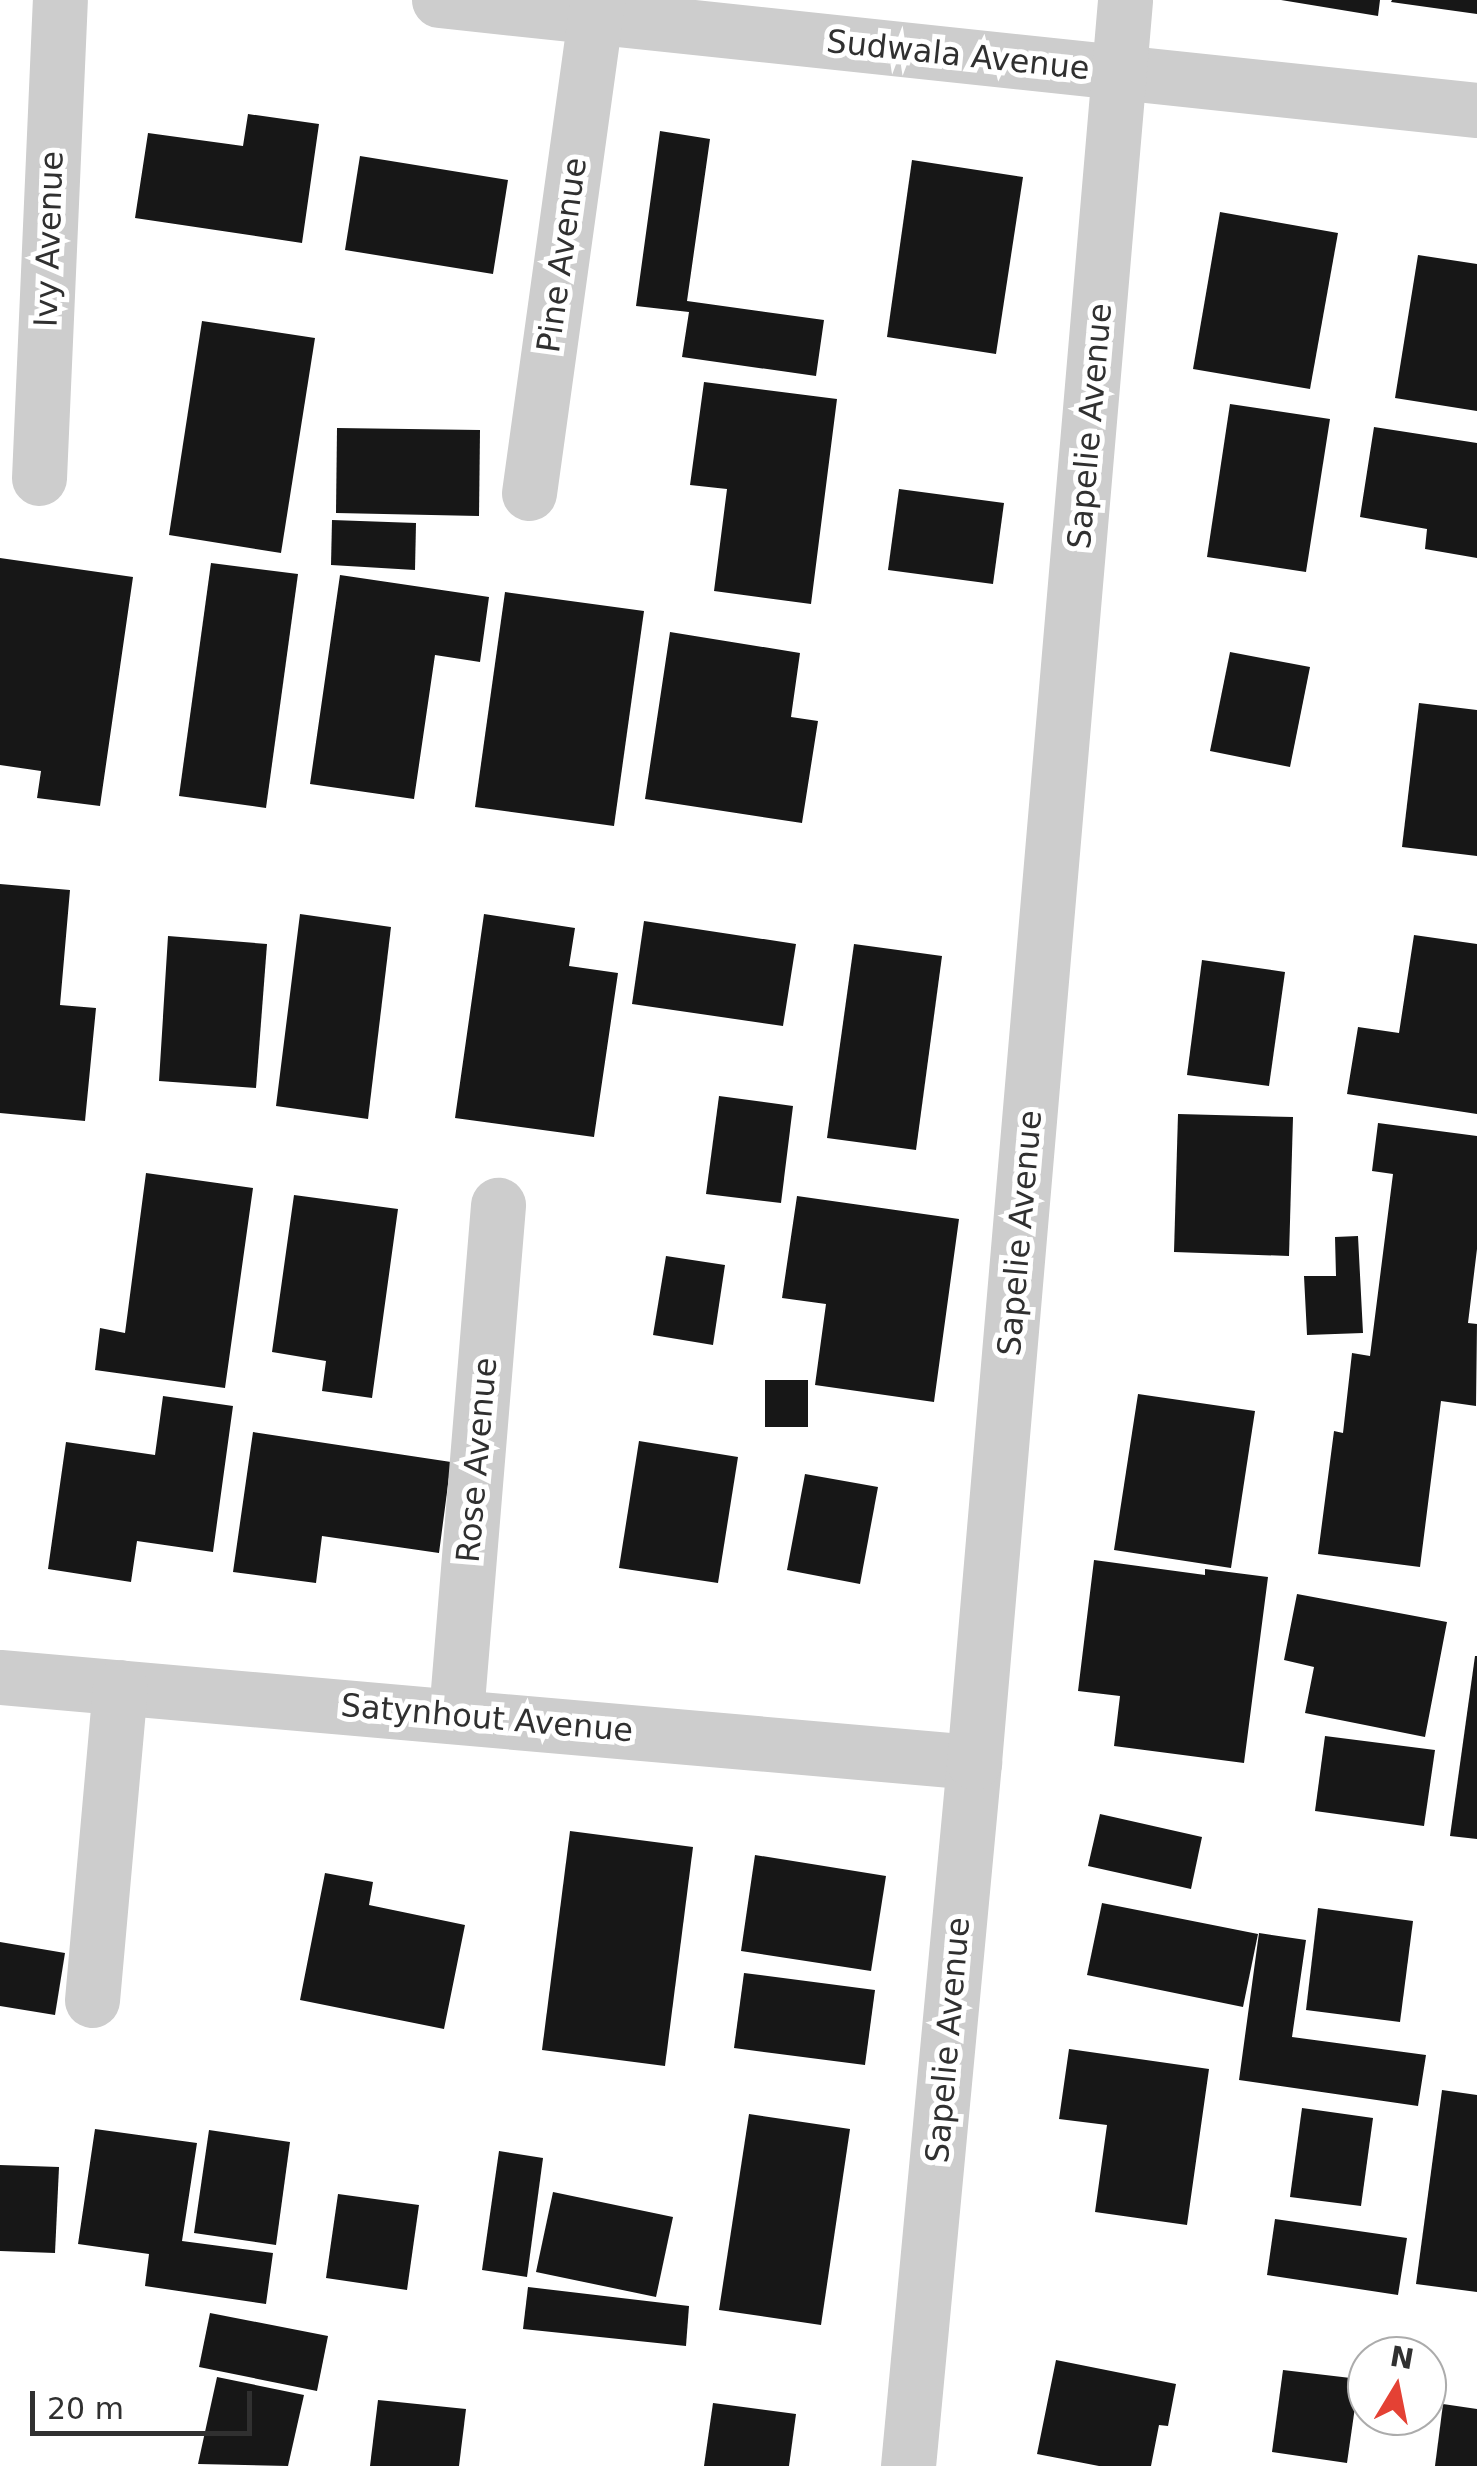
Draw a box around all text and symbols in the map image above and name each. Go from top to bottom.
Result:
street label: Sudwala Avenue [825,22,1091,88]
street label: Ivy Avenue [27,150,71,328]
street label: Pine Avenue [529,155,595,355]
street label: Sapelie Avenue [1060,302,1120,550]
street label: Sapelie Avenue [990,1109,1050,1357]
street label: Rose Avenue [449,1356,505,1564]
street label: Satynhout Avenue [339,1686,635,1750]
street label: Sapelie Avenue [918,1916,978,2164]
north arrow [1347,2336,1447,2436]
text: N [1388,2340,1416,2376]
scale bar [35,2371,258,2433]
text: 20 m [47,2391,124,2426]

